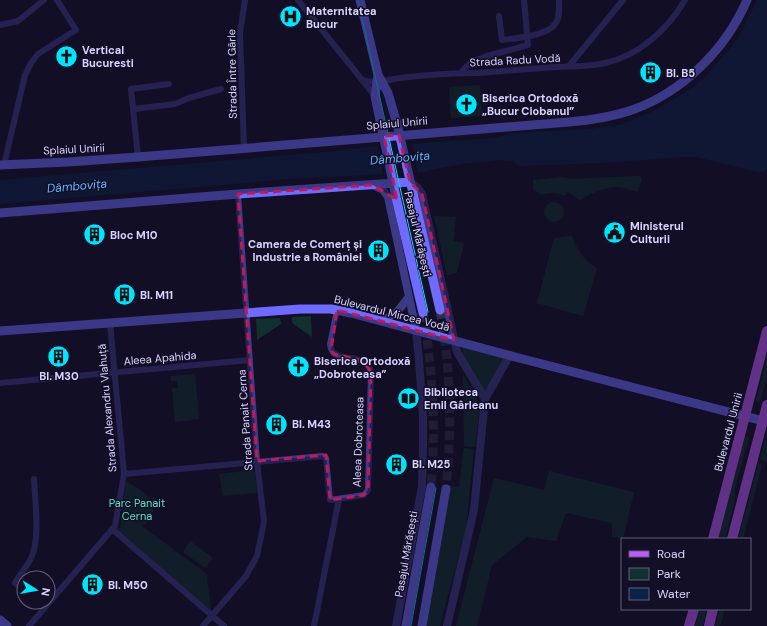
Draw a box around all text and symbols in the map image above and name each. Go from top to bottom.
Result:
hospital icon: Maternitatea Bucur [278,4,304,30]
place label: Maternitatea Bucur [306,4,377,31]
street label: Strada Între Gârle [224,29,240,119]
church icon: Vertical Bucuresti [53,43,79,69]
place label: Vertical Bucuresti [82,43,134,70]
street label: Strada Radu Vodă [469,51,561,69]
building icon: Bl. B5 [637,60,663,86]
place label: Bl. B5 [666,66,695,80]
church icon: Biserica Ortodoxă „Bucur Ciobanul” [454,91,480,117]
place label: Biserica Ortodoxă „Bucur Ciobanul” [482,91,578,118]
street label: Splaiul Unirii [366,113,428,133]
street label: Splaiul Unirii [43,140,105,158]
water label: Dâmbovița [369,147,431,169]
water label: Dâmbovița [46,175,108,197]
street label: Pasajul Mărășești [401,190,435,278]
public building icon: Ministerul Culturii [602,219,628,245]
place label: Ministerul Culturii [630,219,684,246]
building icon: Bloc M10 [82,222,108,248]
place label: Bloc M10 [110,228,158,242]
place label: Camera de Comerț și Industrie a României [248,237,362,264]
building icon: Camera de Comerț și Industrie a României [365,237,391,263]
building icon: Bl. M11 [112,282,138,308]
place label: Bl. M11 [140,288,173,302]
street label: Bulevardul Mircea Vodă [333,292,451,334]
building icon: Bl. M30 [46,343,72,369]
street label: Strada Alexandru Vlahuță [94,343,120,473]
street label: Aleea Apahida [123,348,197,368]
church icon: Biserica Ortodoxă „Dobroteasa” [285,354,311,380]
place label: Biserica Ortodoxă „Dobroteasa” [314,354,410,381]
place label: Bl. M30 [39,369,79,383]
street label: Strada Panait Cerna [234,369,256,471]
library icon: Biblioteca Emil Gârleanu [395,385,421,411]
place label: Biblioteca Emil Gârleanu [424,385,499,412]
street label: Bulevardul Unirii [711,391,745,473]
street label: Aleea Dobroteasa [349,397,367,487]
building icon: Bl. M43 [263,411,289,437]
place label: Bl. M43 [292,417,331,431]
building icon: Bl. M25 [384,451,410,477]
place label: Bl. M25 [412,457,450,471]
park label: Parc Panait Cerna [109,496,165,523]
street label: Pasajul Mărășești [392,510,420,598]
legend [621,538,751,610]
text: Road [657,546,685,562]
text: Park [657,566,681,582]
north arrow [16,570,56,610]
building icon: Bl. M50 [80,572,106,598]
place label: Bl. M50 [108,578,148,592]
text: Water [657,586,691,602]
text: N [38,587,53,597]

